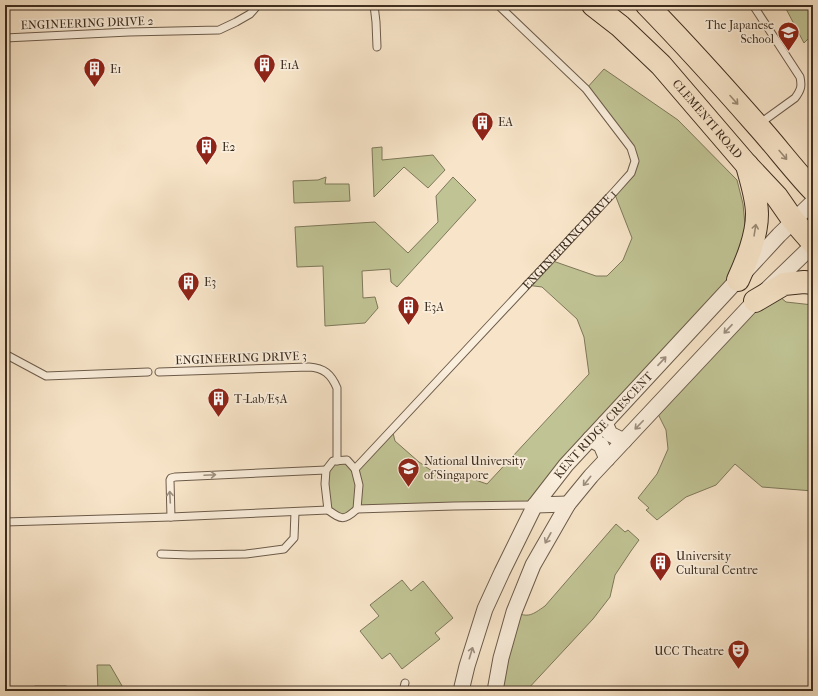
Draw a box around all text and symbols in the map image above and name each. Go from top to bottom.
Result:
street label: ENGINEERING DRIVE 2 [20,14,154,32]
place label: The Japanese School [705,18,775,46]
school or university icon: The Japanese School [776,19,802,52]
building icon: E1A [252,52,278,85]
building icon: E1 [81,56,107,89]
place label: E1A [280,58,300,72]
place label: E1 [110,62,122,76]
street label: CLEMENTI ROAD [669,77,745,162]
one-way arrow [730,95,739,105]
building icon: EA [470,109,496,142]
place label: EA [498,115,513,129]
building icon: E2 [193,134,219,167]
place label: E2 [222,140,236,154]
one-way arrow [778,150,787,161]
street label: ENGINEERING DRIVE 1 [520,187,619,292]
one-way arrow [751,224,759,237]
building icon: E3 [176,269,202,302]
place label: E3 [204,275,216,289]
building icon: E3A [395,294,421,327]
place label: E3A [424,300,444,314]
one-way arrow [723,324,733,334]
street label: ENGINEERING DRIVE 3 [175,349,307,367]
one-way arrow [657,356,667,366]
street label: KENT RIDGE CRESCENT [551,368,656,481]
building icon: T-Lab/E5A [205,386,231,419]
place label: T-Lab/E5A [234,392,288,406]
one-way arrow [635,420,644,430]
place label: National University of Singapore [424,454,526,482]
school or university icon: National University of Singapore [396,455,422,488]
one-way arrow [203,471,216,479]
one-way arrow [583,476,591,487]
one-way arrow [167,491,174,504]
one-way arrow [544,532,552,544]
place label: University Cultural Centre [676,549,758,577]
building icon: University Cultural Centre [647,550,673,583]
theatre icon: UCC Theatre [726,638,752,671]
place label: UCC Theatre [654,644,724,658]
one-way arrow [468,647,475,660]

